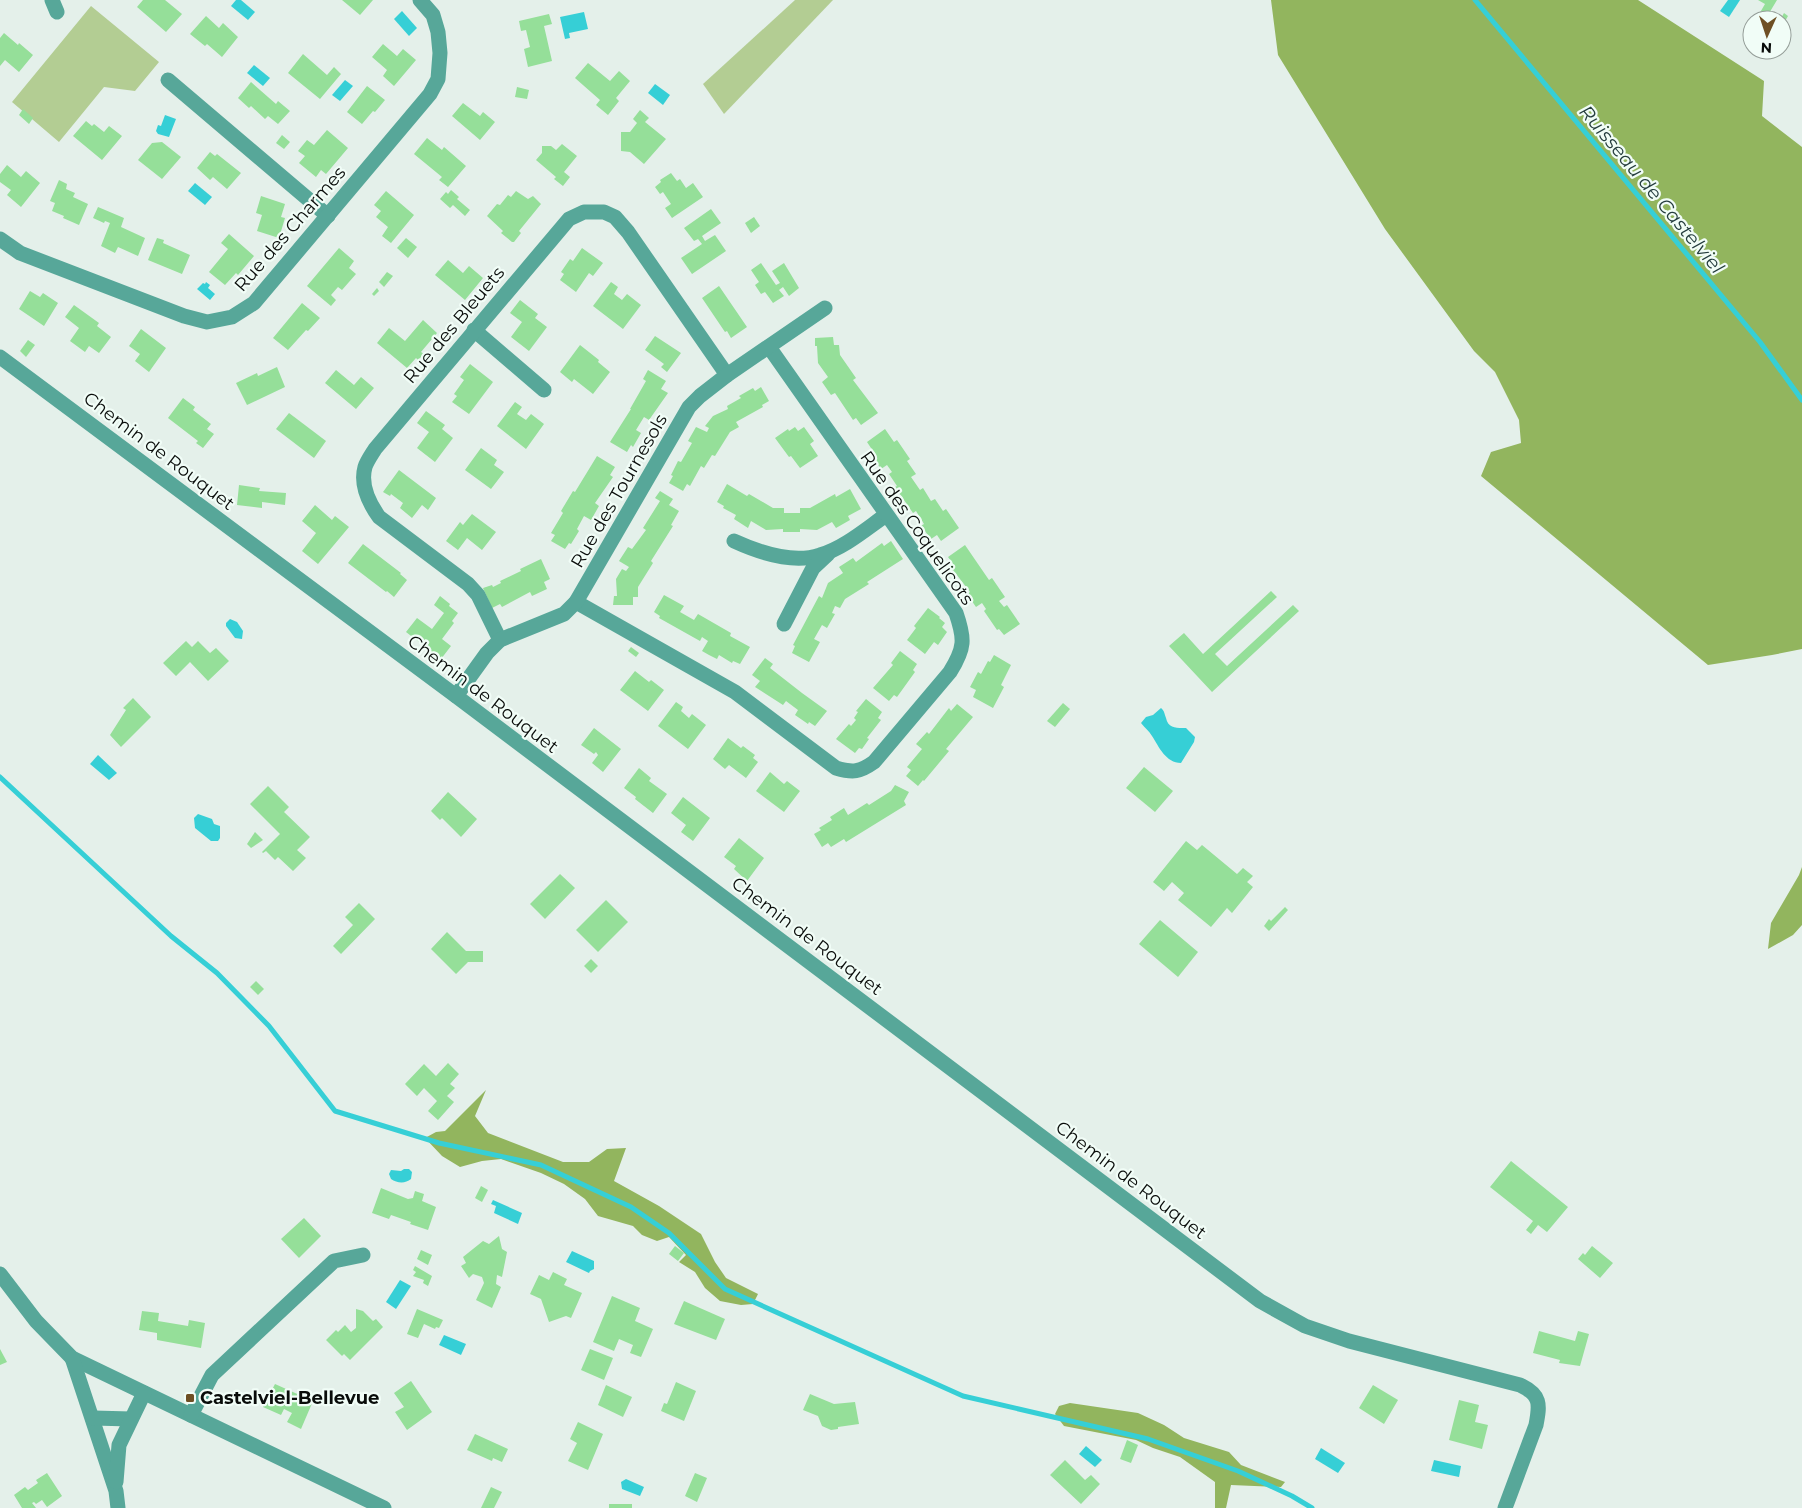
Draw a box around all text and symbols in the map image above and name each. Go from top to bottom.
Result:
north arrow [1742,10,1792,60]
text: N [1760,39,1772,57]
water label: Ruisseau de Castelviel [1574,100,1729,279]
street label: Rue des Charmes [230,162,350,296]
street label: Rue des Bleuets [399,262,509,388]
street label: Chemin de Rouquet [79,387,239,515]
street label: Rue des Tournesols [566,410,672,572]
street label: Rue des Coquelicots [855,447,979,609]
street label: Chemin de Rouquet [403,630,563,758]
street label: Chemin de Rouquet [727,872,887,1000]
street label: Chemin de Rouquet [1051,1116,1211,1244]
place label: Castelviel-Bellevue [200,1387,379,1409]
marker: Castelviel-Bellevue [184,1392,196,1404]

